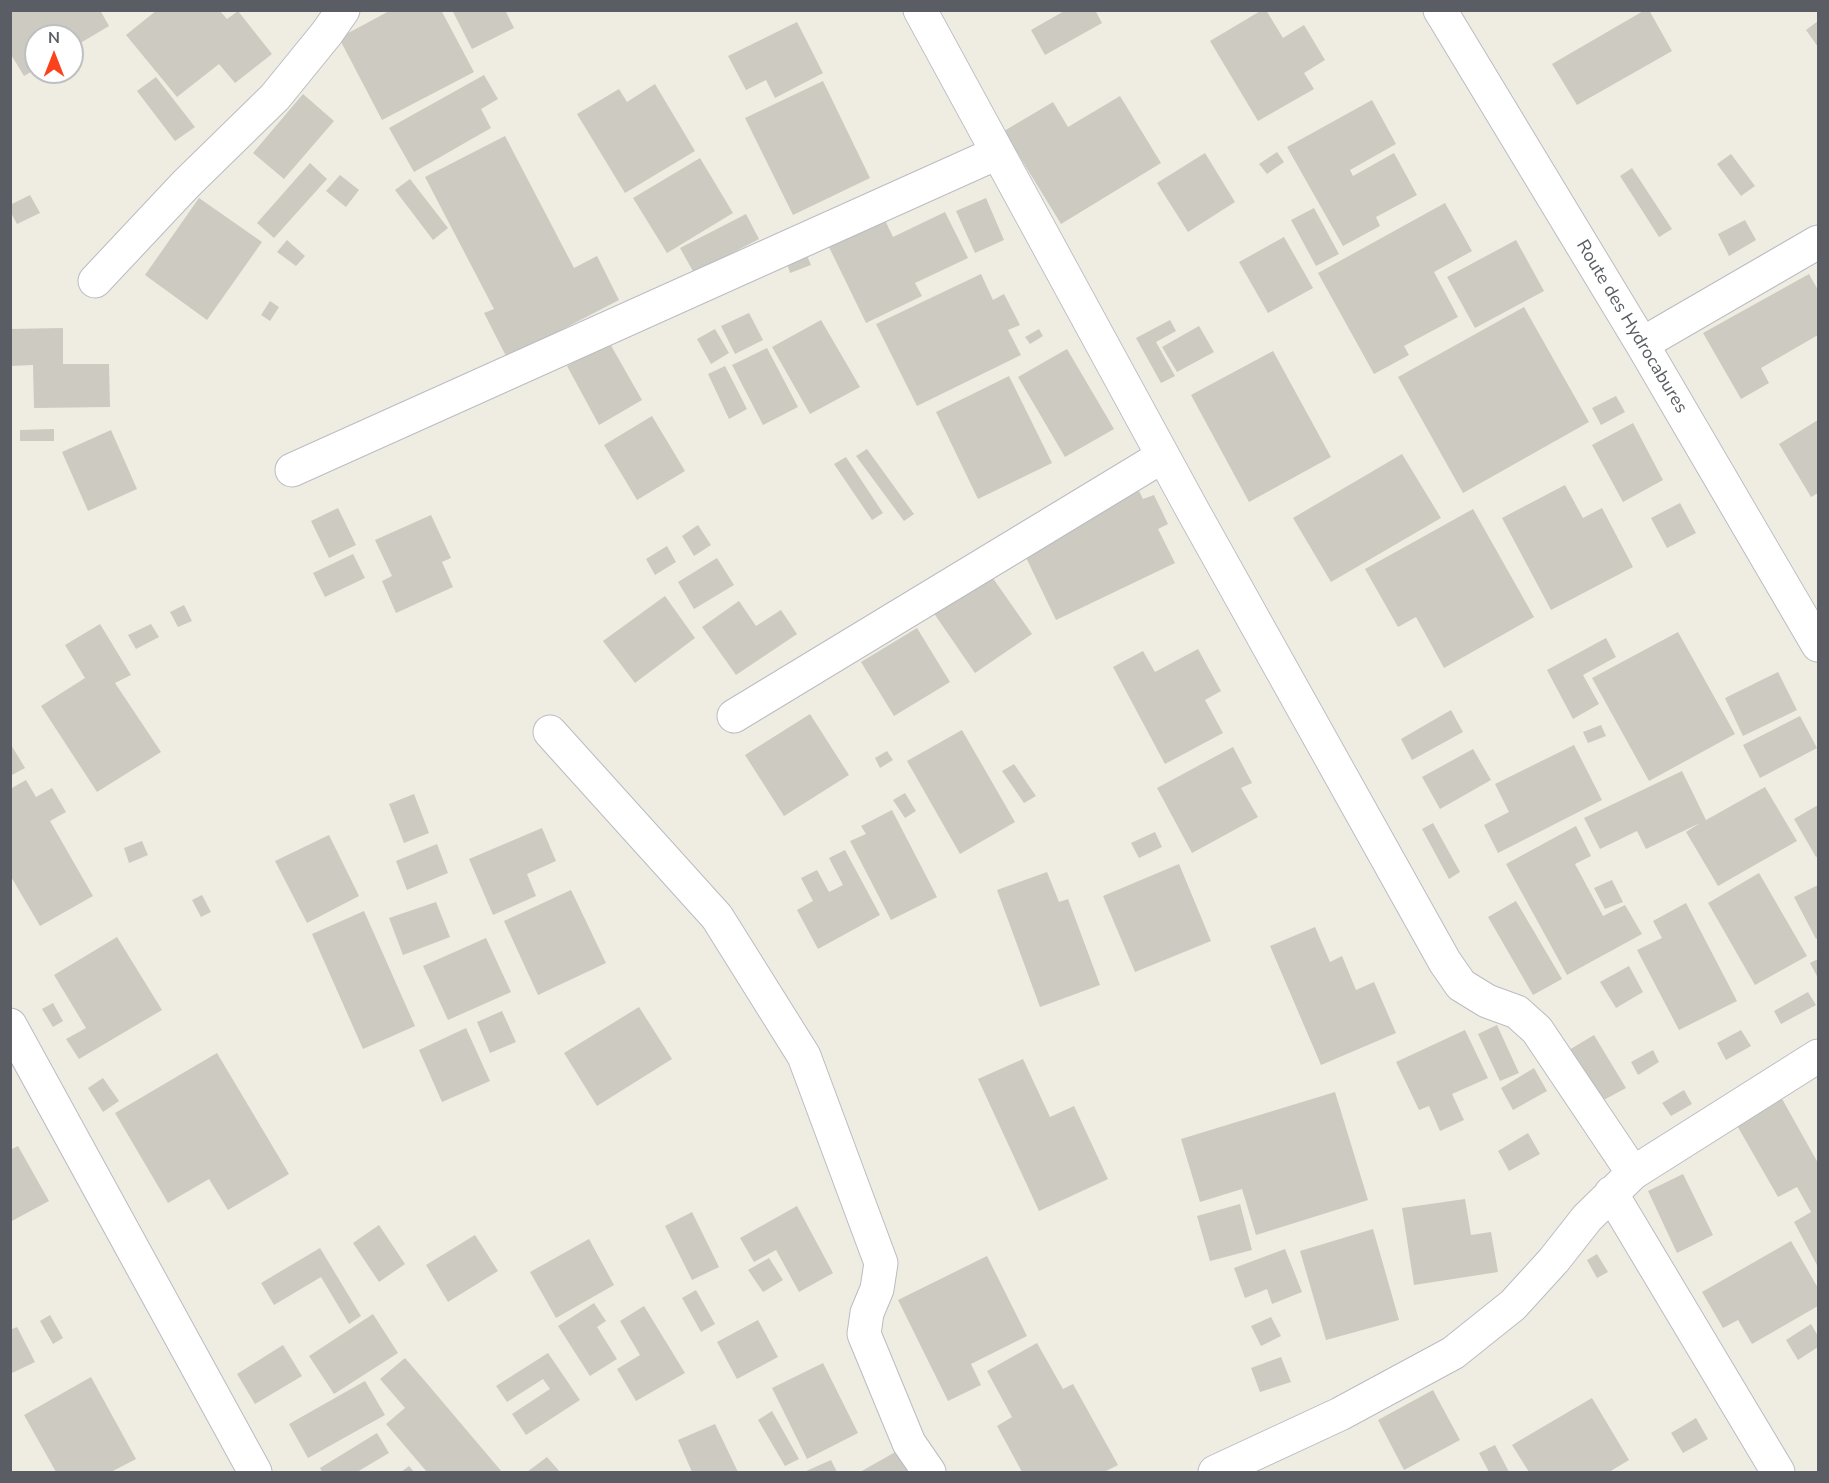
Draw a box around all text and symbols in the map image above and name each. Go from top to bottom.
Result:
north arrow [24,24,84,84]
text: N [48,27,60,49]
street label: Route des Hydrocabures [1571,236,1691,418]

